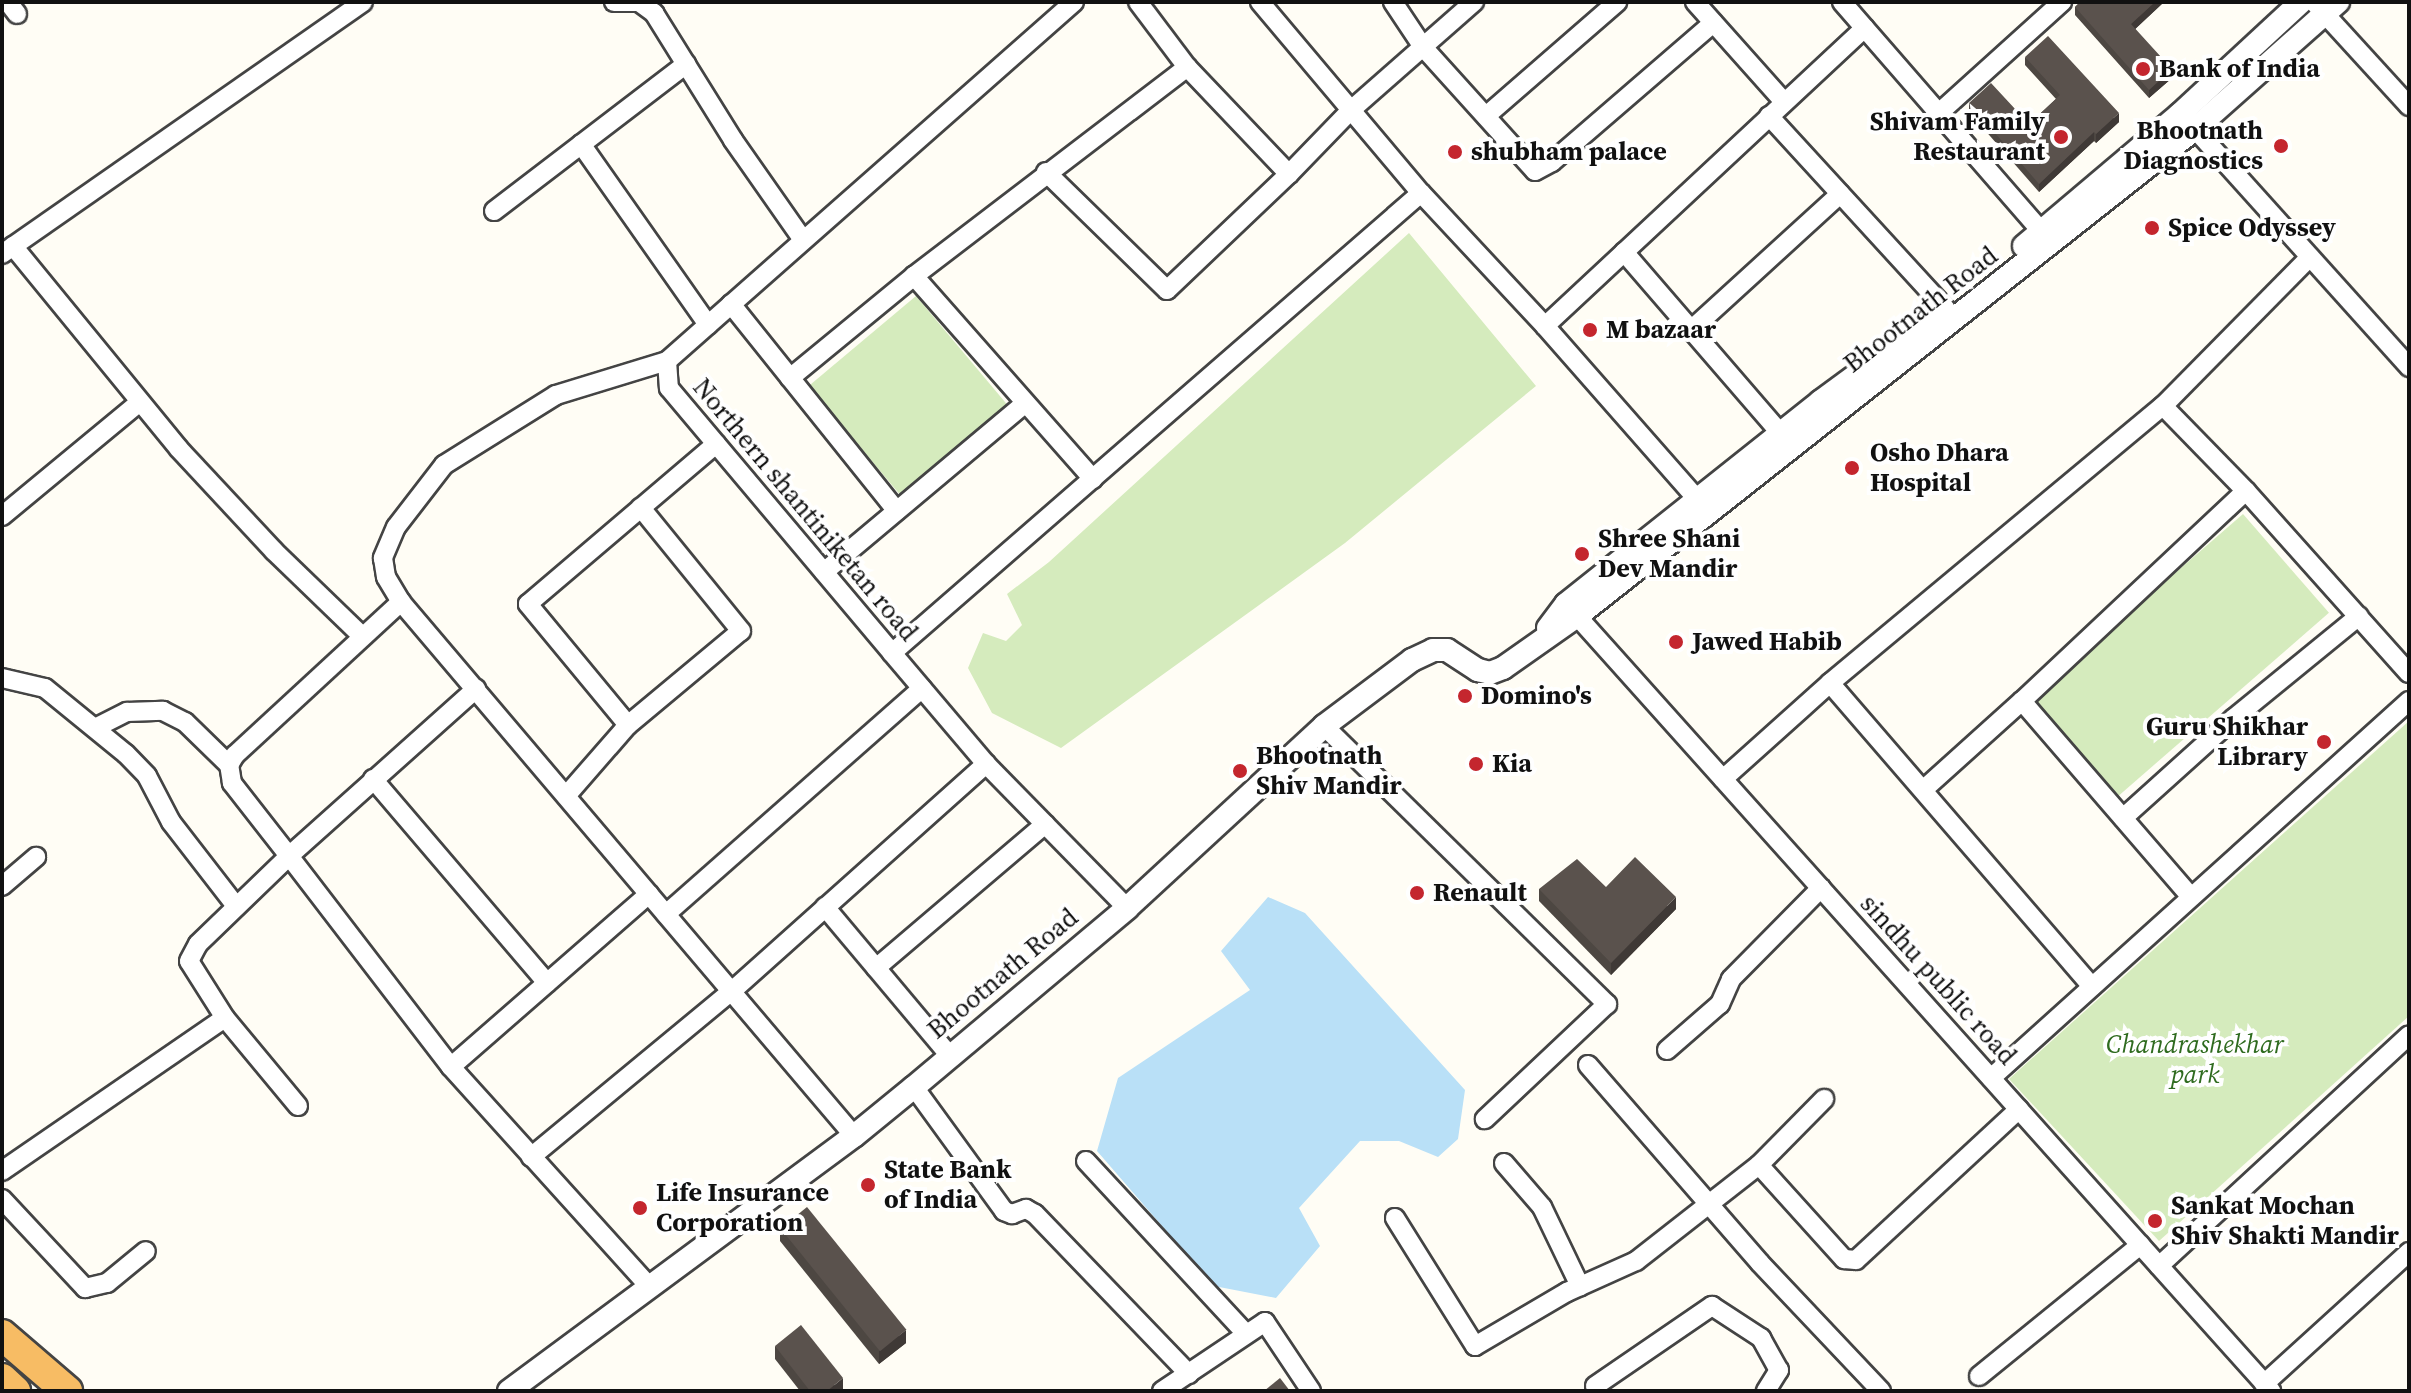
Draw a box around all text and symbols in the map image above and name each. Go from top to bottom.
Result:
place label: Bank of India [2159,53,2320,85]
marker: Bank of India [2134,60,2152,78]
place label: Shivam Family Restaurant [1870,106,2045,168]
place label: Bhootnath Diagnostics [2123,115,2263,176]
marker: Shivam Family Restaurant [2052,128,2070,146]
marker: Bhootnath Diagnostics [2270,135,2292,157]
place label: shubham palace [1471,136,1667,168]
marker: shubham palace [1446,143,1464,161]
place label: Spice Odyssey [2168,212,2336,244]
marker: Spice Odyssey [2143,219,2161,237]
street label: Bhootnath Road [1838,240,2004,380]
place label: M bazaar [1606,314,1716,346]
marker: M bazaar [1581,321,1599,339]
street label: Northern shantiniketan road [686,372,924,648]
place label: Osho Dhara Hospital [1870,437,2009,498]
marker: Osho Dhara Hospital [1841,457,1863,479]
place label: Shree Shani Dev Mandir [1598,523,1740,584]
marker: Shree Shani Dev Mandir [1573,545,1591,563]
place label: Jawed Habib [1692,626,1842,658]
marker: Jawed Habib [1667,633,1685,651]
place label: Domino's [1481,680,1592,712]
marker: Domino's [1456,687,1474,705]
place label: Guru Shikhar Library [2146,711,2308,772]
marker: Guru Shikhar Library [2315,733,2333,751]
place label: Bhootnath Shiv Mandir [1256,740,1402,802]
place label: Kia [1492,748,1532,780]
marker: Kia [1467,755,1485,773]
marker: Bhootnath Shiv Mandir [1231,762,1249,780]
place label: Renault [1433,877,1527,909]
marker: Renault [1408,884,1426,902]
street label: sindhu public road [1853,888,2023,1072]
street label: Bhootnath Road [922,902,1084,1046]
park label: Chandrashekhar park [2106,1029,2284,1090]
place label: State Bank of India [884,1154,1012,1216]
marker: State Bank of India [859,1176,877,1194]
place label: Life Insurance Corporation [656,1177,829,1238]
place label: Sankat Mochan Shiv Shakti Mandir [2171,1190,2399,1252]
marker: Life Insurance Corporation [631,1199,649,1217]
marker: Sankat Mochan Shiv Shakti Mandir [2146,1212,2164,1230]

